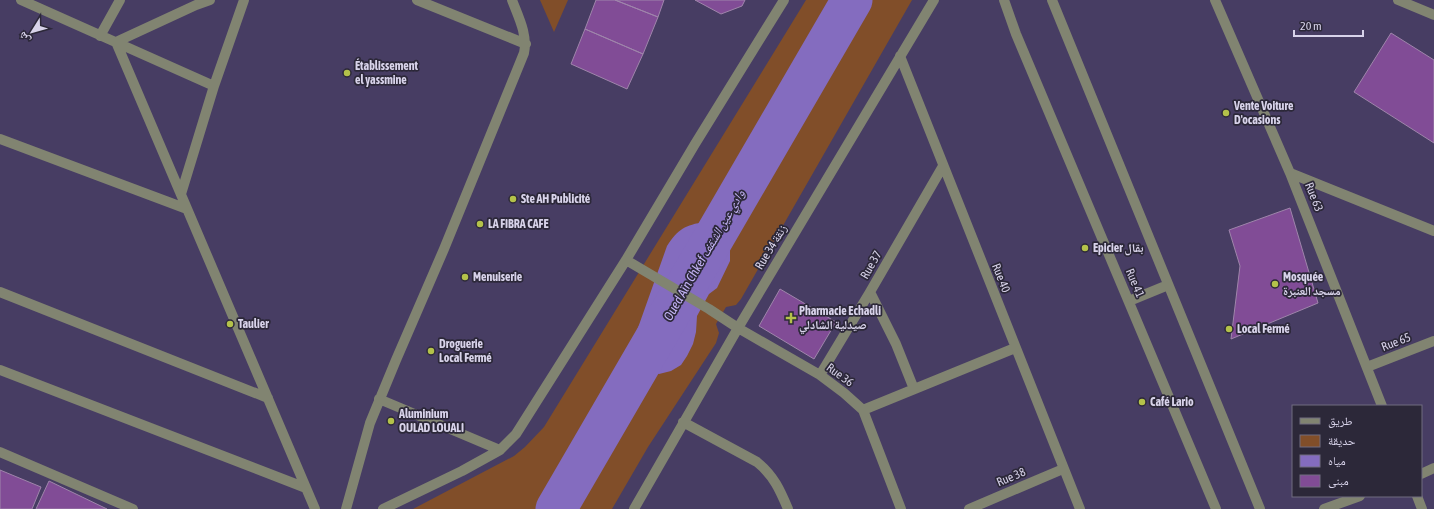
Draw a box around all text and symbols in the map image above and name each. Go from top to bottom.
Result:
north arrow [12,12,52,52]
scale bar [1294,12,1363,38]
text: 20 m [1300,19,1322,33]
text: ش [16,28,34,46]
place label: Établissement el yassmine [355,58,419,87]
marker: Établissement el yassmine [342,68,352,78]
place label: Vente Voiture D'ocasions [1233,99,1294,127]
marker: Vente Voiture D'ocasions [1221,108,1231,118]
street label: Rue 63 [1302,180,1326,214]
water label: Oued Aïn Chkef وادي عين الشقف [660,187,751,325]
place label: Ste AH Publicité [521,192,591,206]
marker: Ste AH Publicité [508,194,518,204]
place label: LA FIBRA CAFE [488,217,549,231]
marker: LA FIBRA CAFE [475,219,485,229]
street label: Rue 34 زنقة [752,222,790,272]
place label: Epicier بقال [1093,241,1143,256]
marker: Epicier بقال [1080,243,1090,253]
street label: Rue 37 [857,248,885,282]
street label: Rue 40 [989,261,1013,295]
street label: Rue 41 [1123,266,1147,300]
place label: Menuiserie [473,270,523,284]
place label: Mosquée مسجد العنبرة [1283,270,1341,298]
marker: Menuiserie [460,272,470,282]
marker: Mosquée مسجد العنبرة [1270,279,1280,289]
place label: Pharmacie Echadli صيدلية الشادلي [799,304,881,335]
marker: Pharmacie Echadli صيدلية الشادلي [786,313,796,323]
place label: Taulier [238,317,269,331]
marker: Taulier [225,319,235,329]
place label: Local Fermé [1237,322,1290,336]
marker: Local Fermé [1224,324,1234,334]
street label: Rue 65 [1379,330,1413,354]
place label: Droguerie Local Fermé [439,337,492,365]
marker: Droguerie Local Fermé [426,346,436,356]
street label: Rue 36 [824,360,857,390]
place label: Café Lario [1150,395,1194,409]
marker: Café Lario [1137,397,1147,407]
legend [1292,405,1422,497]
place label: Aluminium OULAD LOUALI [398,407,464,435]
text: طريق [1328,414,1353,428]
marker: Aluminium OULAD LOUALI [386,416,396,426]
text: حديقة [1328,434,1356,448]
text: مياه [1328,454,1346,468]
street label: Rue 38 [994,465,1028,489]
text: مبنى [1328,474,1349,488]

